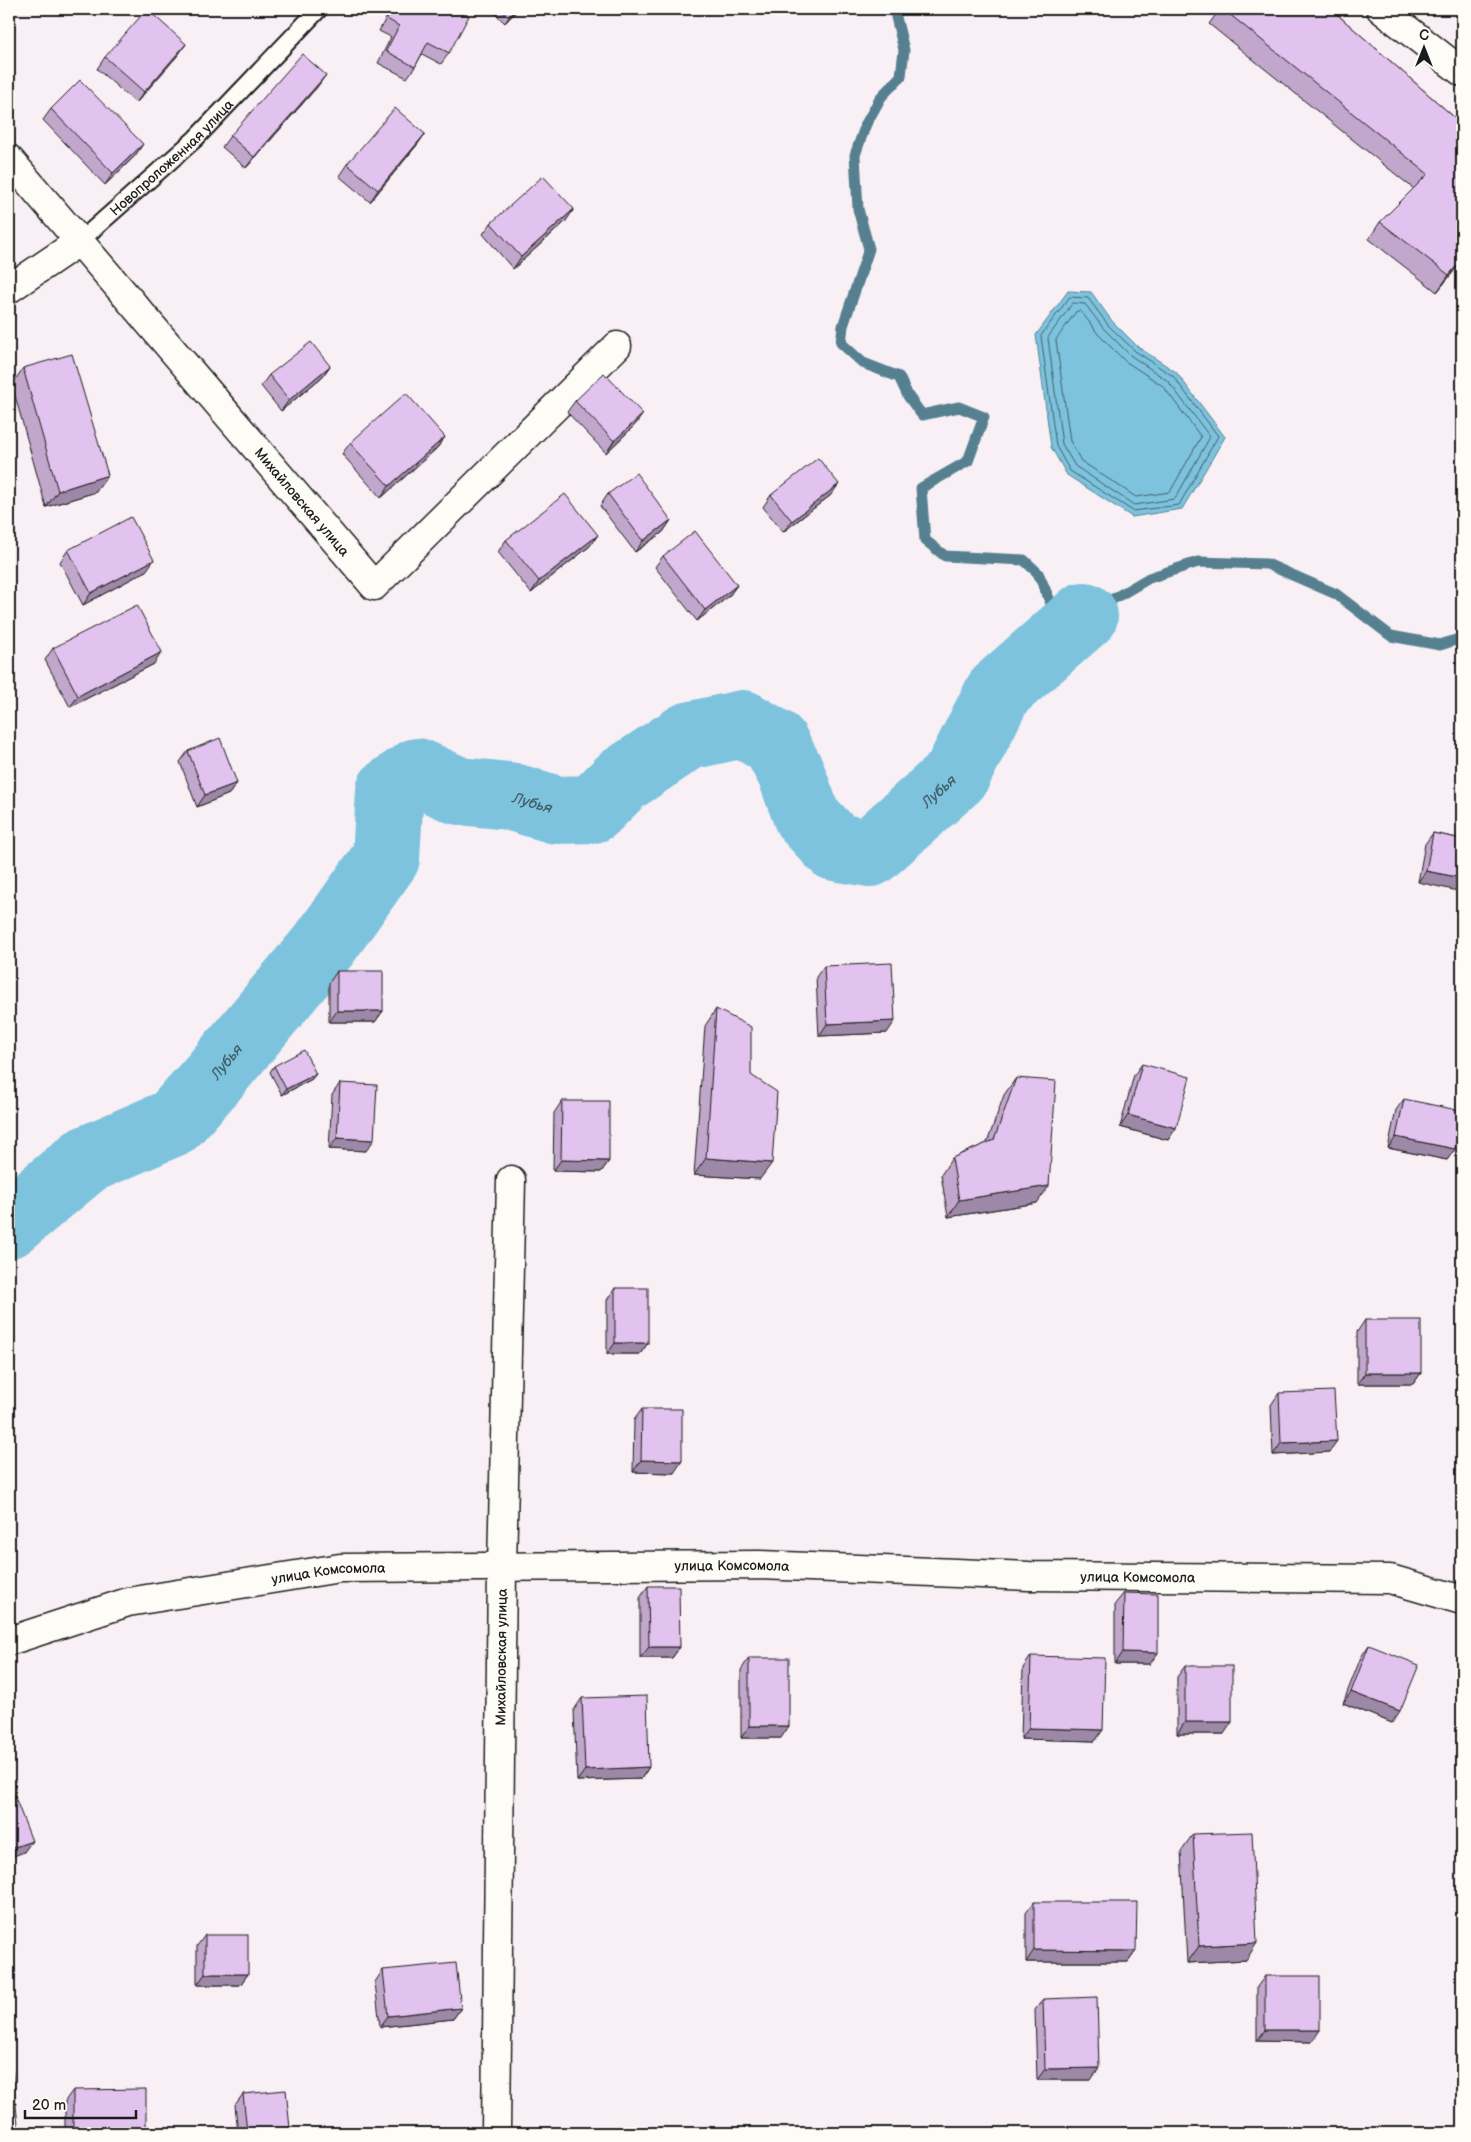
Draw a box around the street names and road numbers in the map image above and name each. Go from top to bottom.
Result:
street label: Новопроложенная улица [107,96,238,219]
street label: Михайловская улица [251,444,353,560]
street label: улица Комсомола [675,1557,791,1575]
street label: улица Комсомола [270,1560,386,1588]
street label: улица Комсомола [1080,1568,1196,1586]
street label: Михайловская улица [492,1588,511,1726]

